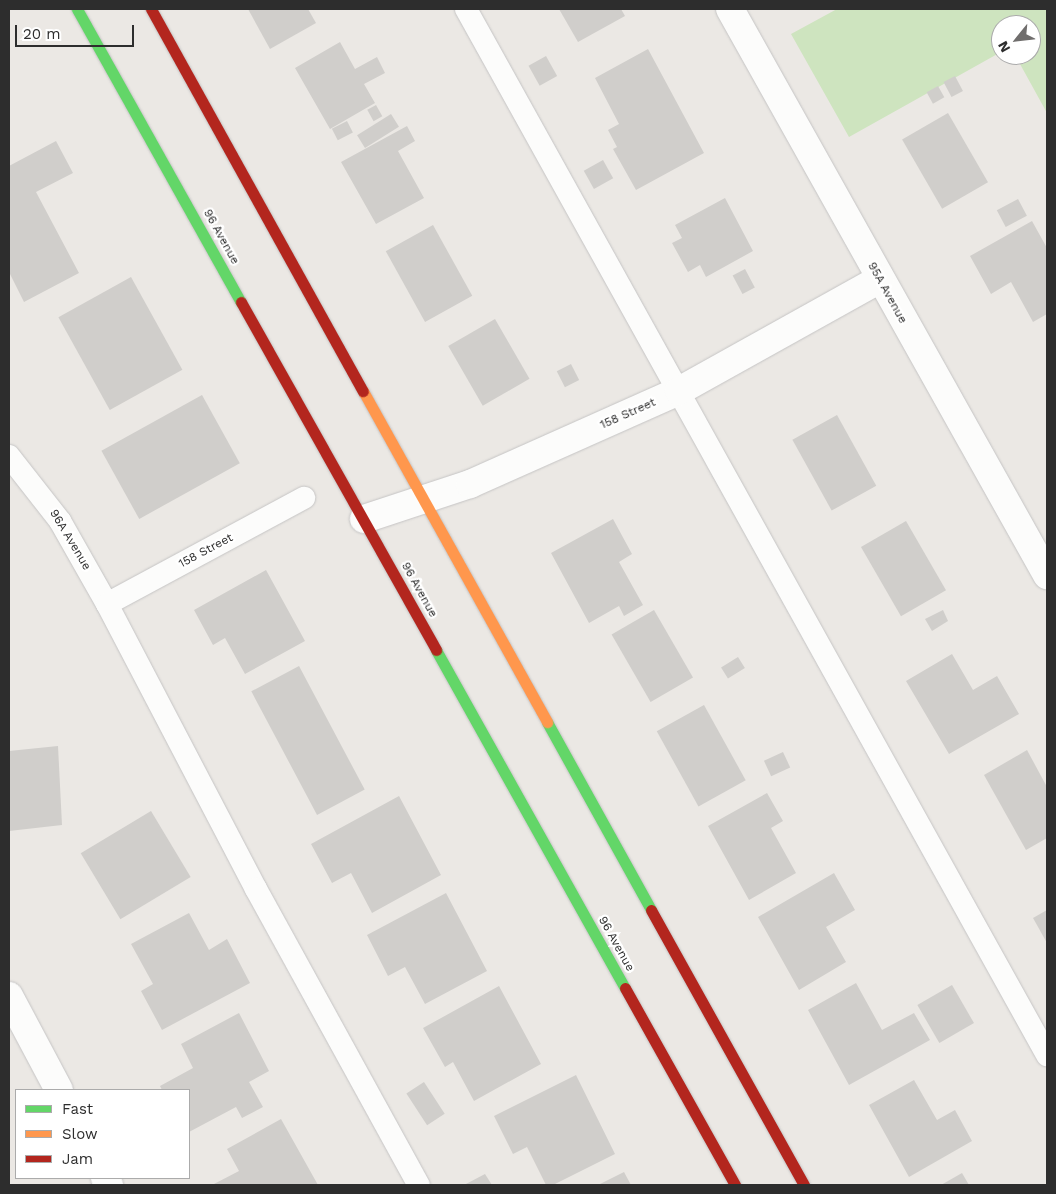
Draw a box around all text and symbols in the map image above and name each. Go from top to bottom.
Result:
scale bar [18,15,136,47]
north arrow [991,15,1041,65]
text: 20 m [23,25,61,43]
text: N [994,38,1013,55]
street label: 96 Avenue [200,207,242,267]
street label: 95A Avenue [864,259,910,327]
street label: 158 Street [598,395,658,433]
street label: 96A Avenue [46,507,94,573]
street label: 158 Street [176,531,236,571]
street label: 96 Avenue [398,560,440,620]
street label: 96 Avenue [595,914,637,974]
legend [15,1089,190,1179]
text: Fast [62,1100,93,1118]
text: Slow [62,1125,98,1143]
text: Jam [62,1150,93,1168]

